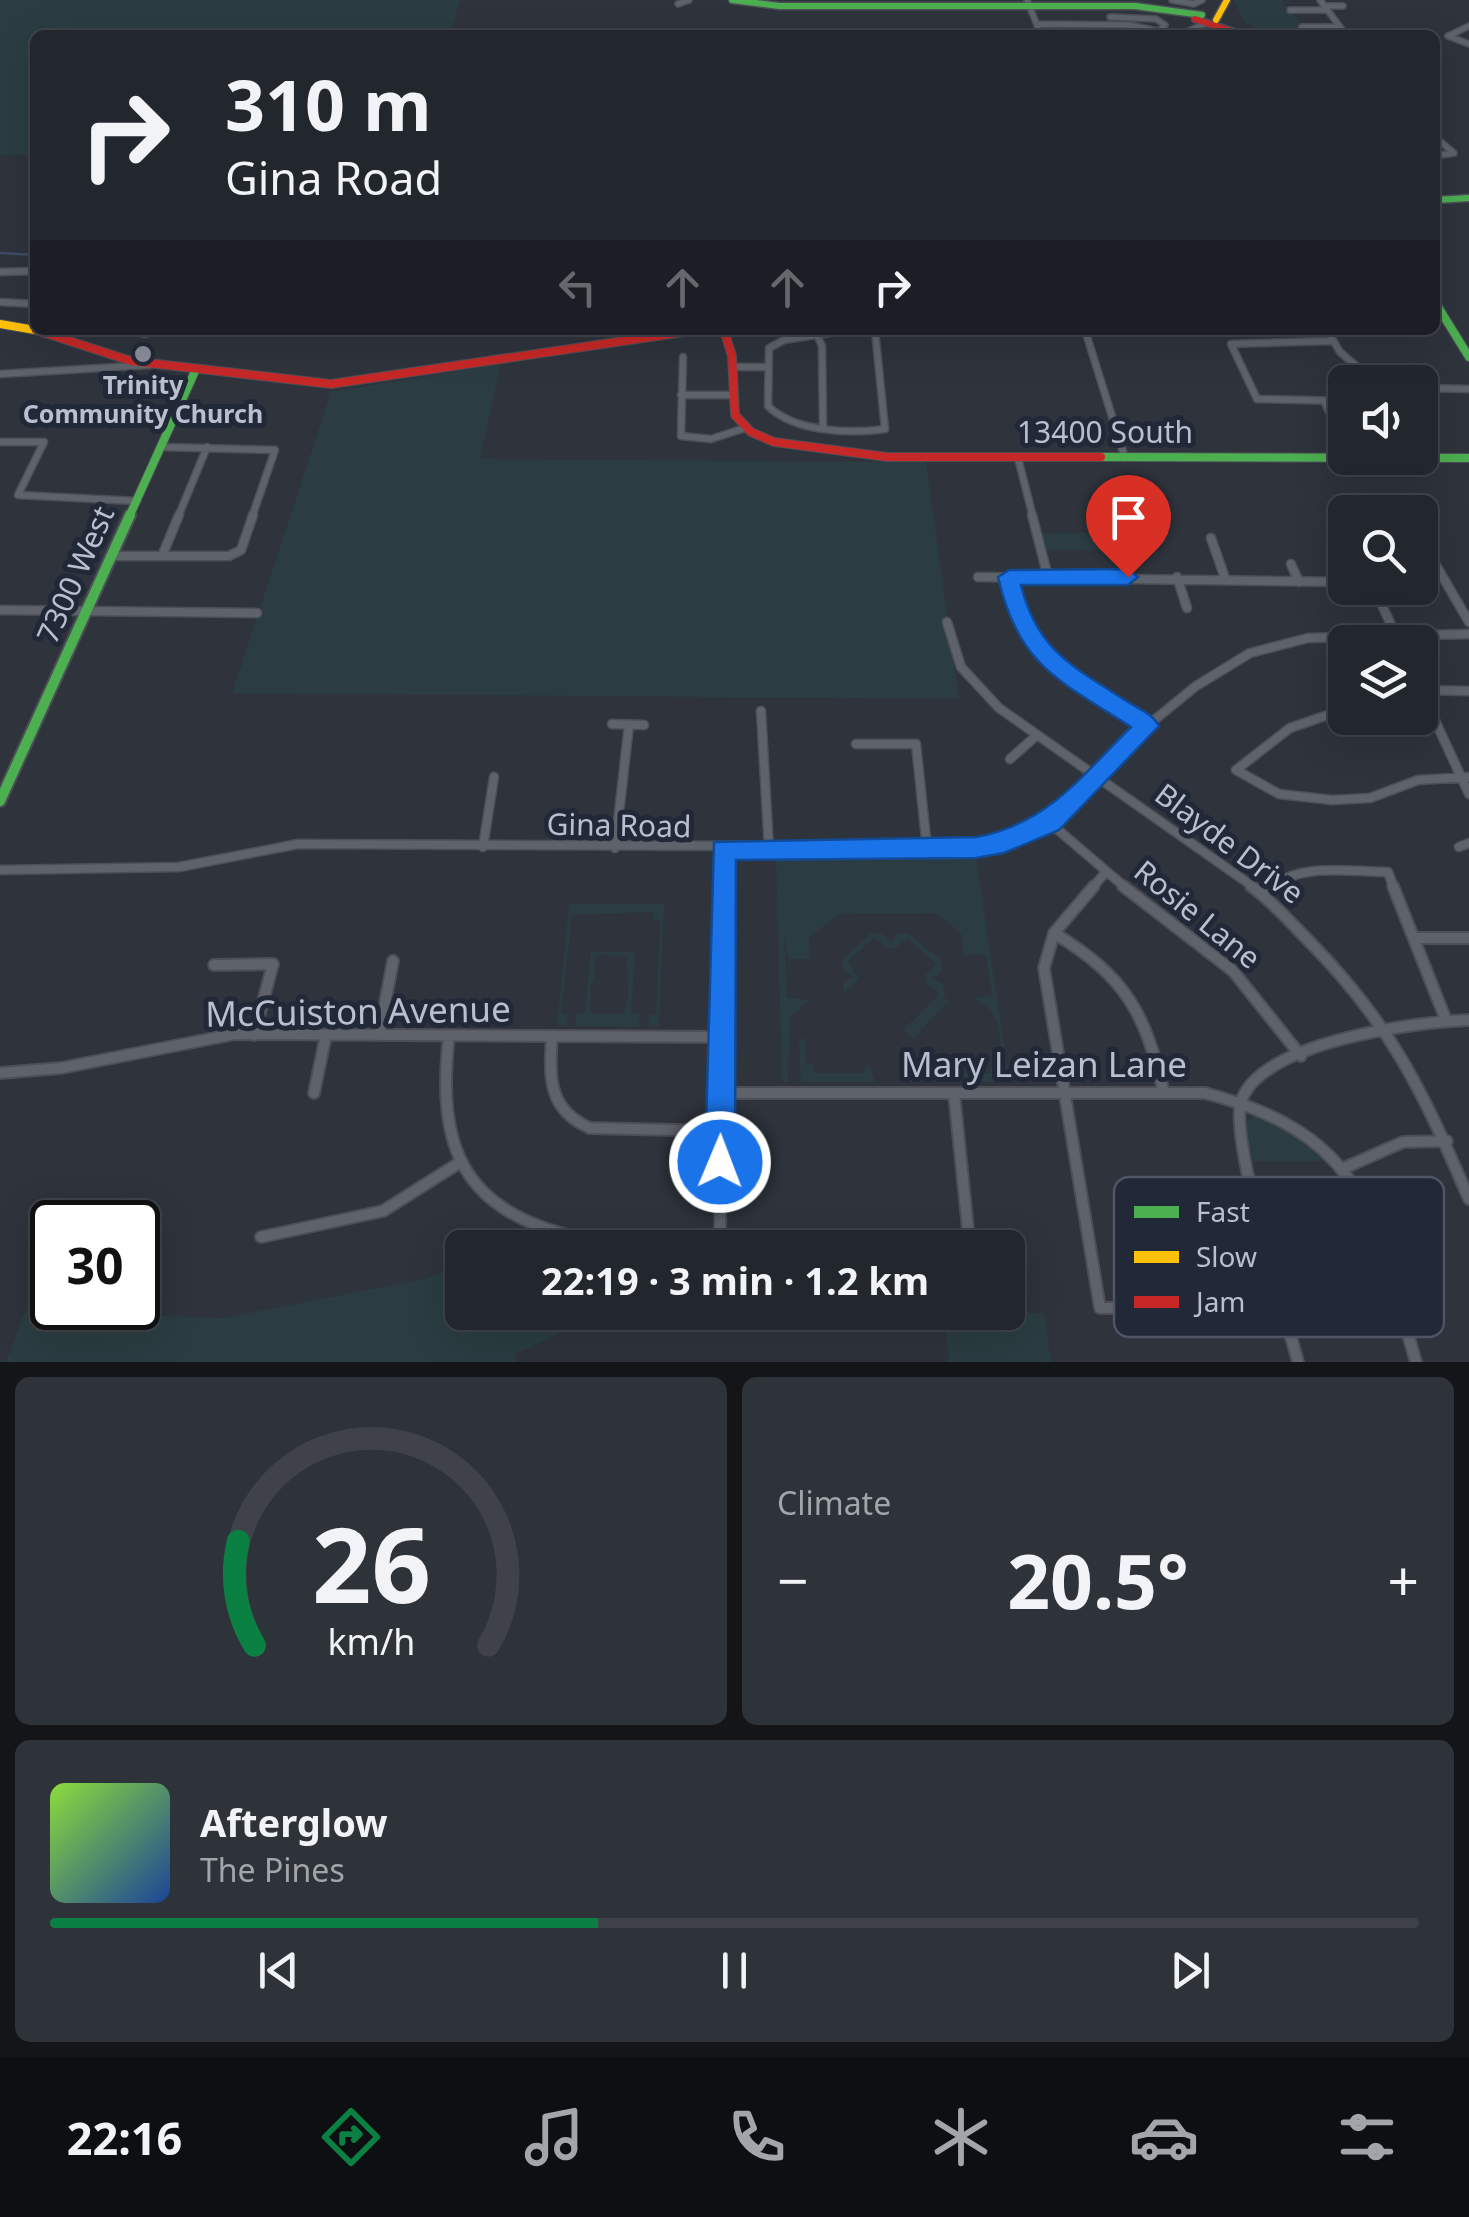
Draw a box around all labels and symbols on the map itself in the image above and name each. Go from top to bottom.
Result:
marker: Trinity Community Church [132,343,154,365]
place label: Trinity Community Church [23,367,263,430]
street label: 13400 South [1017,411,1193,452]
pin [1086,475,1171,578]
street label: 7300 West [26,499,123,649]
street label: Blayde Drive [1147,773,1313,912]
street label: Gina Road [546,803,692,846]
street label: Rosie Lane [1126,850,1270,977]
street label: McCuiston Avenue [205,984,511,1037]
street label: Mary Leizan Lane [901,1040,1187,1087]
position arrow [668,1110,772,1214]
legend [1114,1177,1444,1337]
text: Fast [1196,1192,1250,1230]
speed limit sign: 30 [30,1200,160,1330]
text: Slow [1196,1237,1257,1275]
text: Jam [1193,1282,1246,1320]

